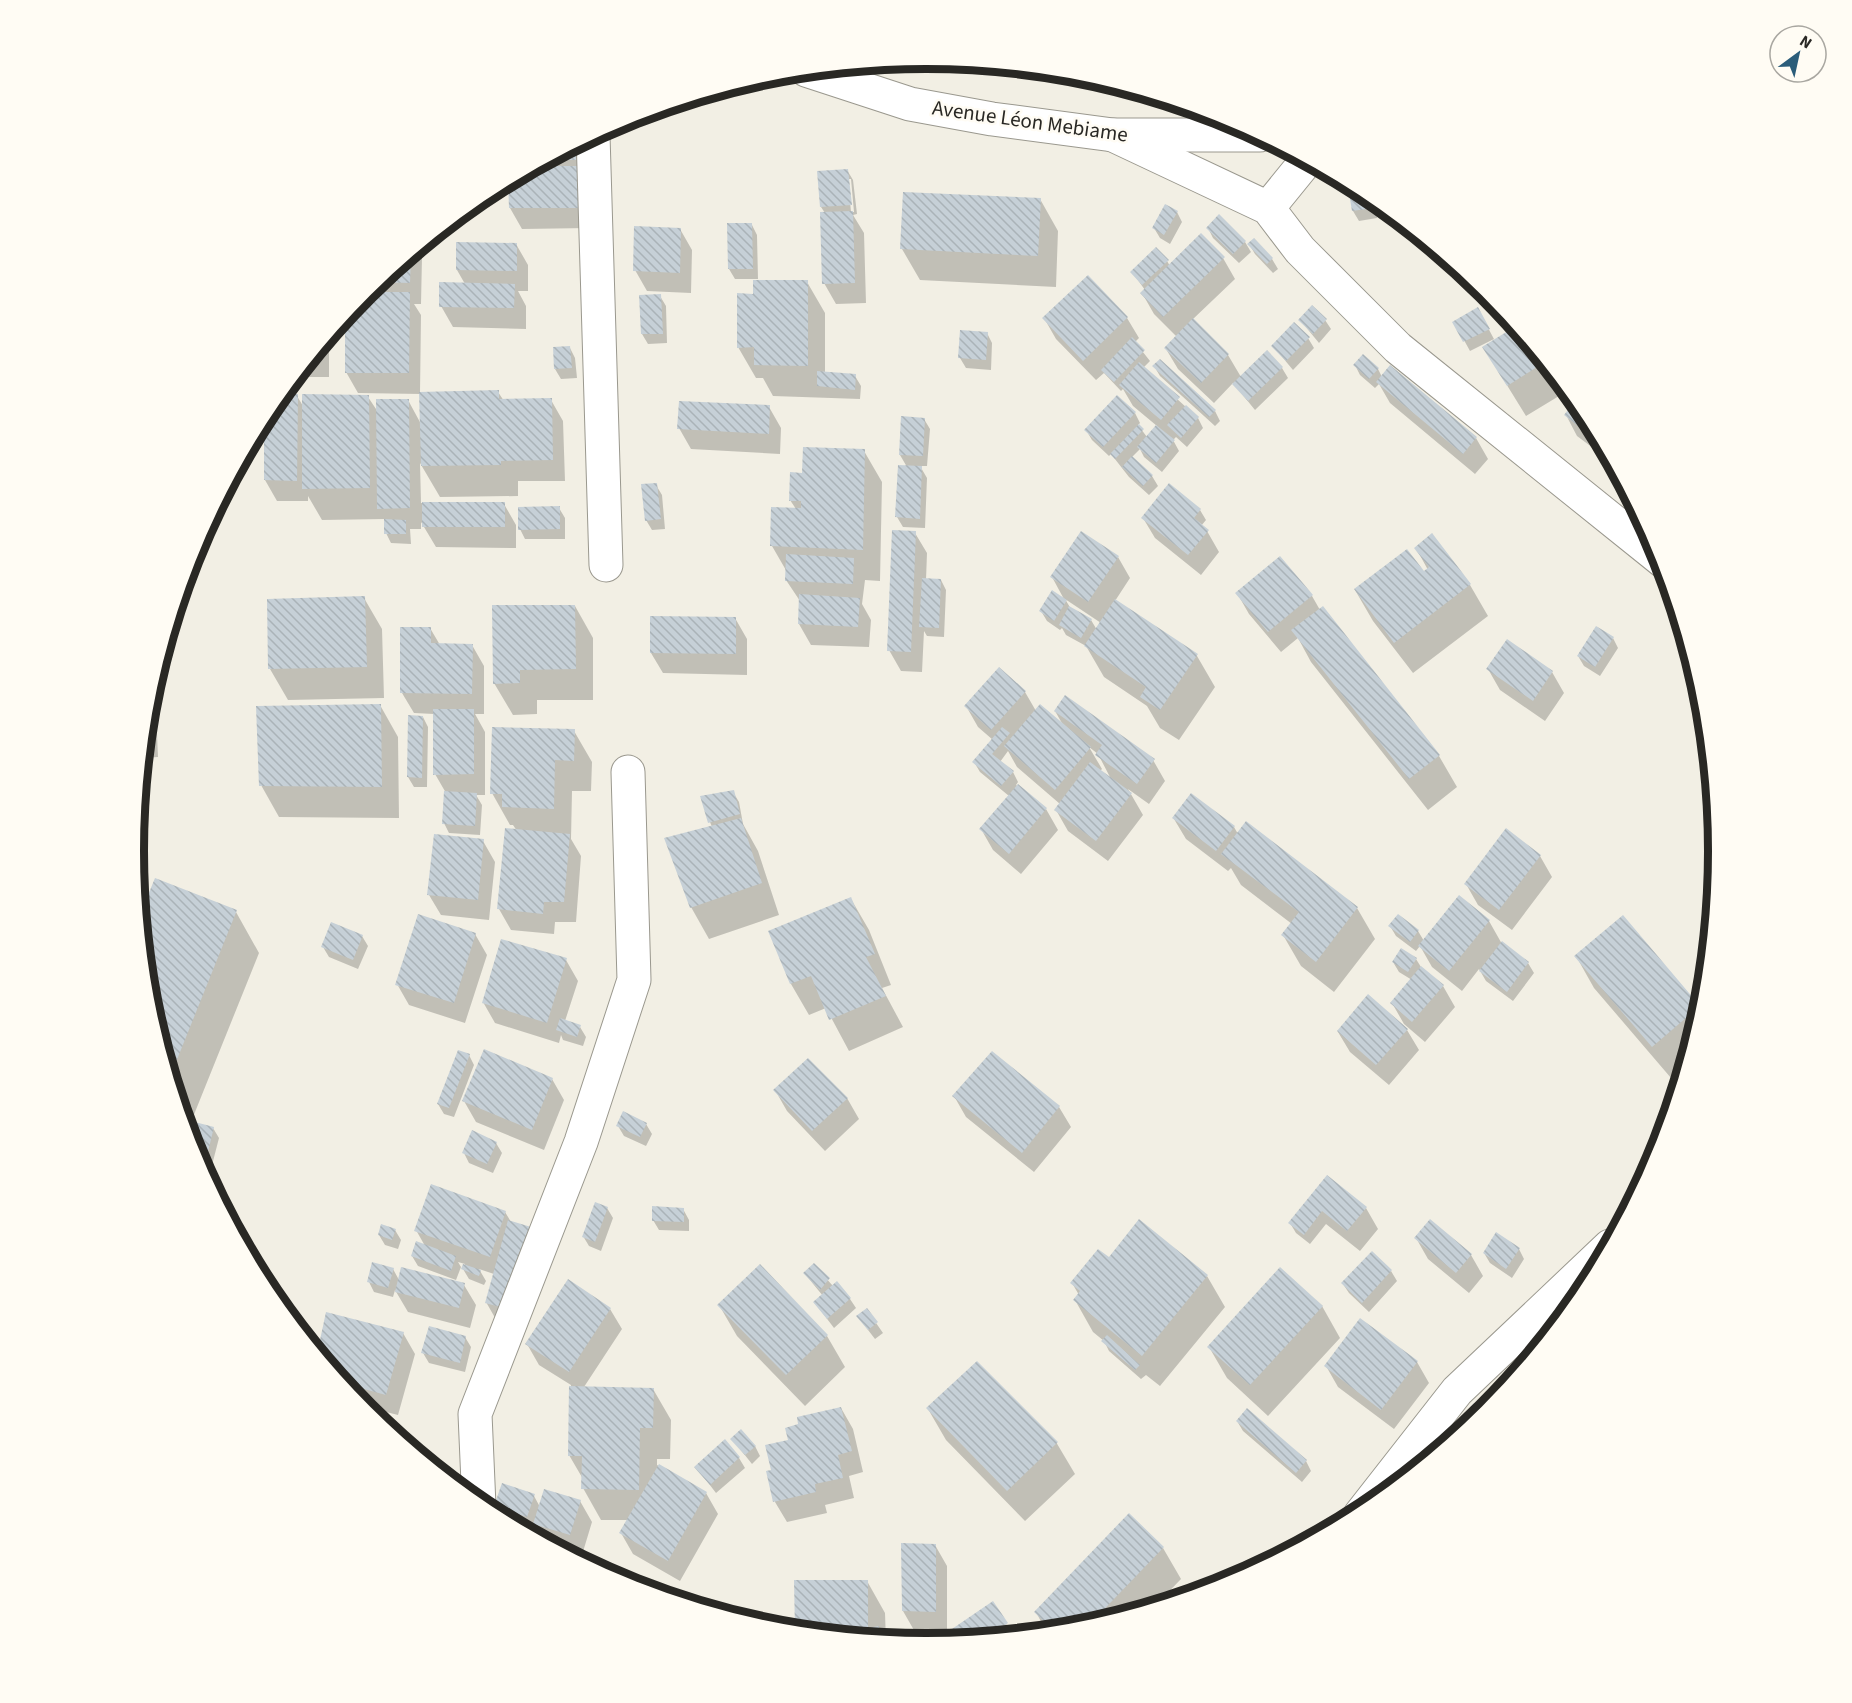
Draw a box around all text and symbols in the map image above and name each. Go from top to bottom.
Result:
north arrow [1768,24,1828,84]
text: N [1795,30,1816,54]
street label: Avenue Léon Mebiame [930,92,1130,150]

